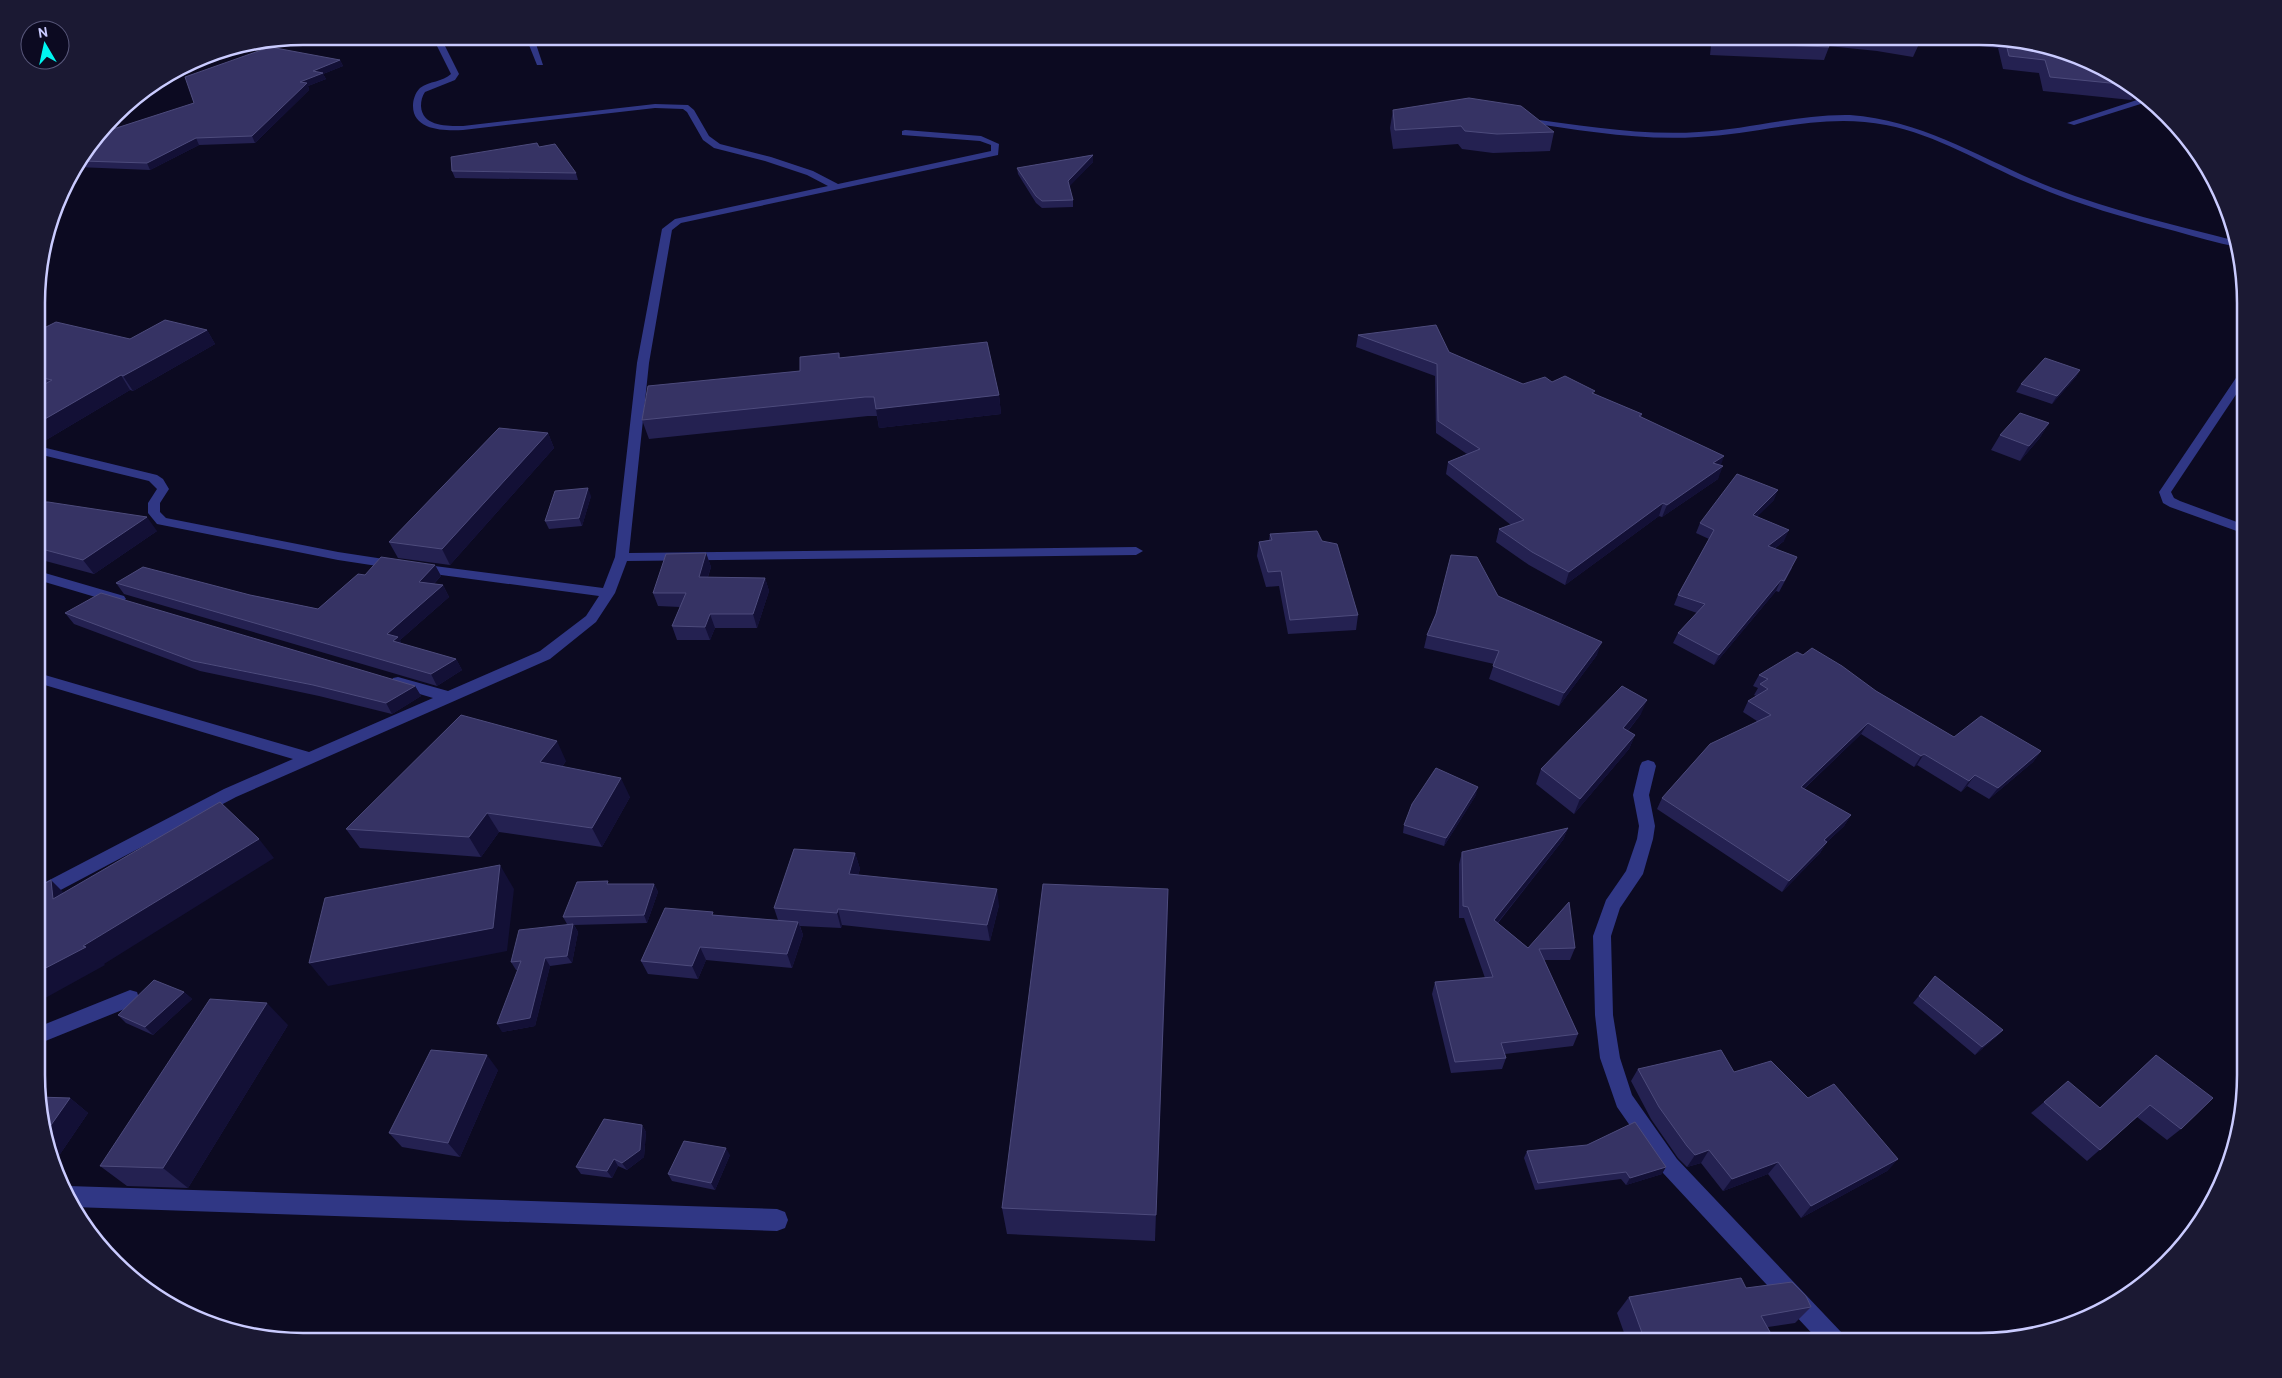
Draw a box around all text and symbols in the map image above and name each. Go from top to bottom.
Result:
north arrow [20,20,70,70]
text: N [37,24,50,43]

